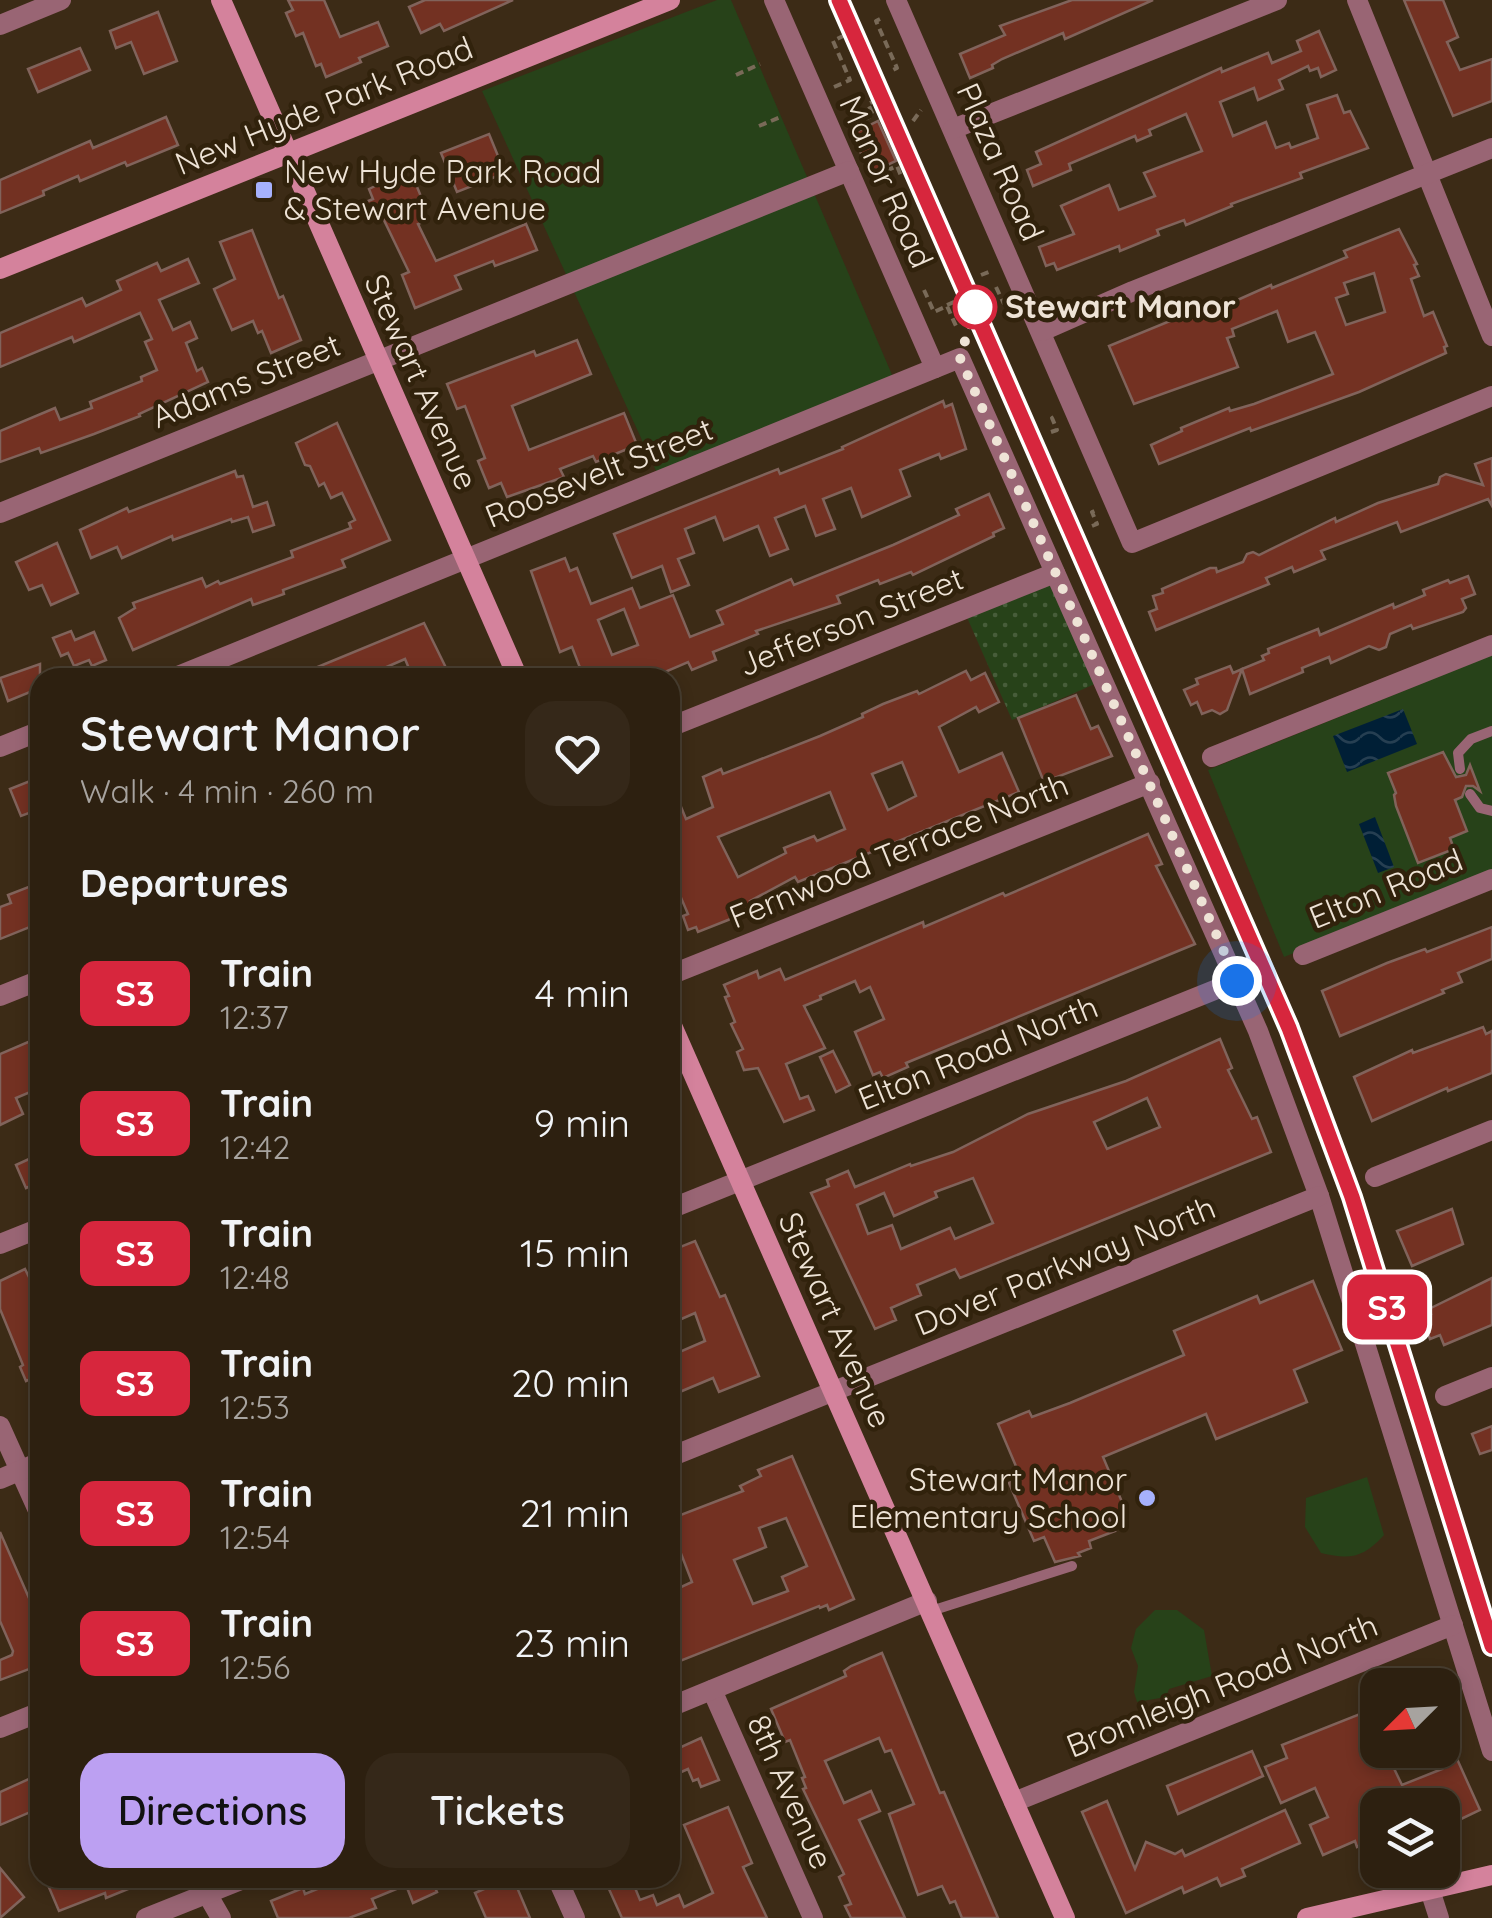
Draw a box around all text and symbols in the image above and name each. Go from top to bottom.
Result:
street label: New Hyde Park Road [169,27,478,183]
street label: Plaza Road [948,76,1053,247]
street label: Manor Road [831,89,943,274]
place label: New Hyde Park Road & Stewart Avenue [284,151,601,228]
marker: New Hyde Park Road & Stewart Avenue [253,179,275,201]
street label: Stewart Avenue [357,268,487,496]
marker: Stewart Manor [954,286,996,328]
place label: Stewart Manor [1005,286,1236,326]
street label: Adams Street [145,324,346,436]
street label: Roosevelt Street [479,408,718,536]
street label: Jefferson Street [732,558,969,684]
button: heart [525,701,630,806]
text: Stewart Manor [80,703,420,763]
street label: Fernwood Terrace North [723,764,1074,936]
text: Walk · 4 min · 260 m [80,771,374,811]
street label: Elton Road [1303,839,1468,937]
text: Departures [80,859,288,907]
text: Train [220,949,313,997]
your location [1212,956,1262,1006]
text: 4 min [535,969,630,1017]
text: S3 [115,971,155,1015]
street label: Elton Road North [852,986,1103,1118]
text: 12:37 [220,997,289,1037]
text: Train [220,1079,313,1127]
text: 9 min [534,1099,630,1147]
text: S3 [115,1101,155,1145]
text: 12:42 [220,1127,290,1167]
street label: Dover Parkway North [909,1186,1221,1344]
street label: Stewart Avenue [771,1206,901,1434]
text: Train [220,1209,313,1257]
text: 15 min [520,1229,630,1277]
text: S3 [115,1231,155,1275]
text: 12:48 [220,1257,290,1297]
line badge: S3 [1342,1274,1432,1340]
text: S3 [1367,1285,1407,1329]
text: Train [220,1339,313,1387]
text: 20 min [511,1359,630,1407]
text: S3 [115,1361,155,1405]
text: 12:53 [220,1387,290,1427]
place label: Stewart Manor Elementary School [850,1459,1127,1536]
text: Train [220,1469,313,1517]
marker: Stewart Manor Elementary School [1136,1487,1158,1509]
text: 21 min [520,1489,630,1537]
text: S3 [115,1491,155,1535]
text: 12:54 [220,1517,290,1557]
text: Train [220,1599,313,1647]
street label: Bromleigh Road North [1060,1604,1383,1766]
text: 23 min [514,1619,630,1667]
text: S3 [115,1621,155,1665]
text: 12:56 [220,1647,290,1687]
north arrow [1360,1668,1460,1768]
map controls [1360,1668,1460,1888]
street label: 8th Avenue [739,1708,843,1875]
button: Directions [80,1753,345,1868]
button: Tickets [365,1753,630,1868]
button: layers [1360,1788,1460,1888]

